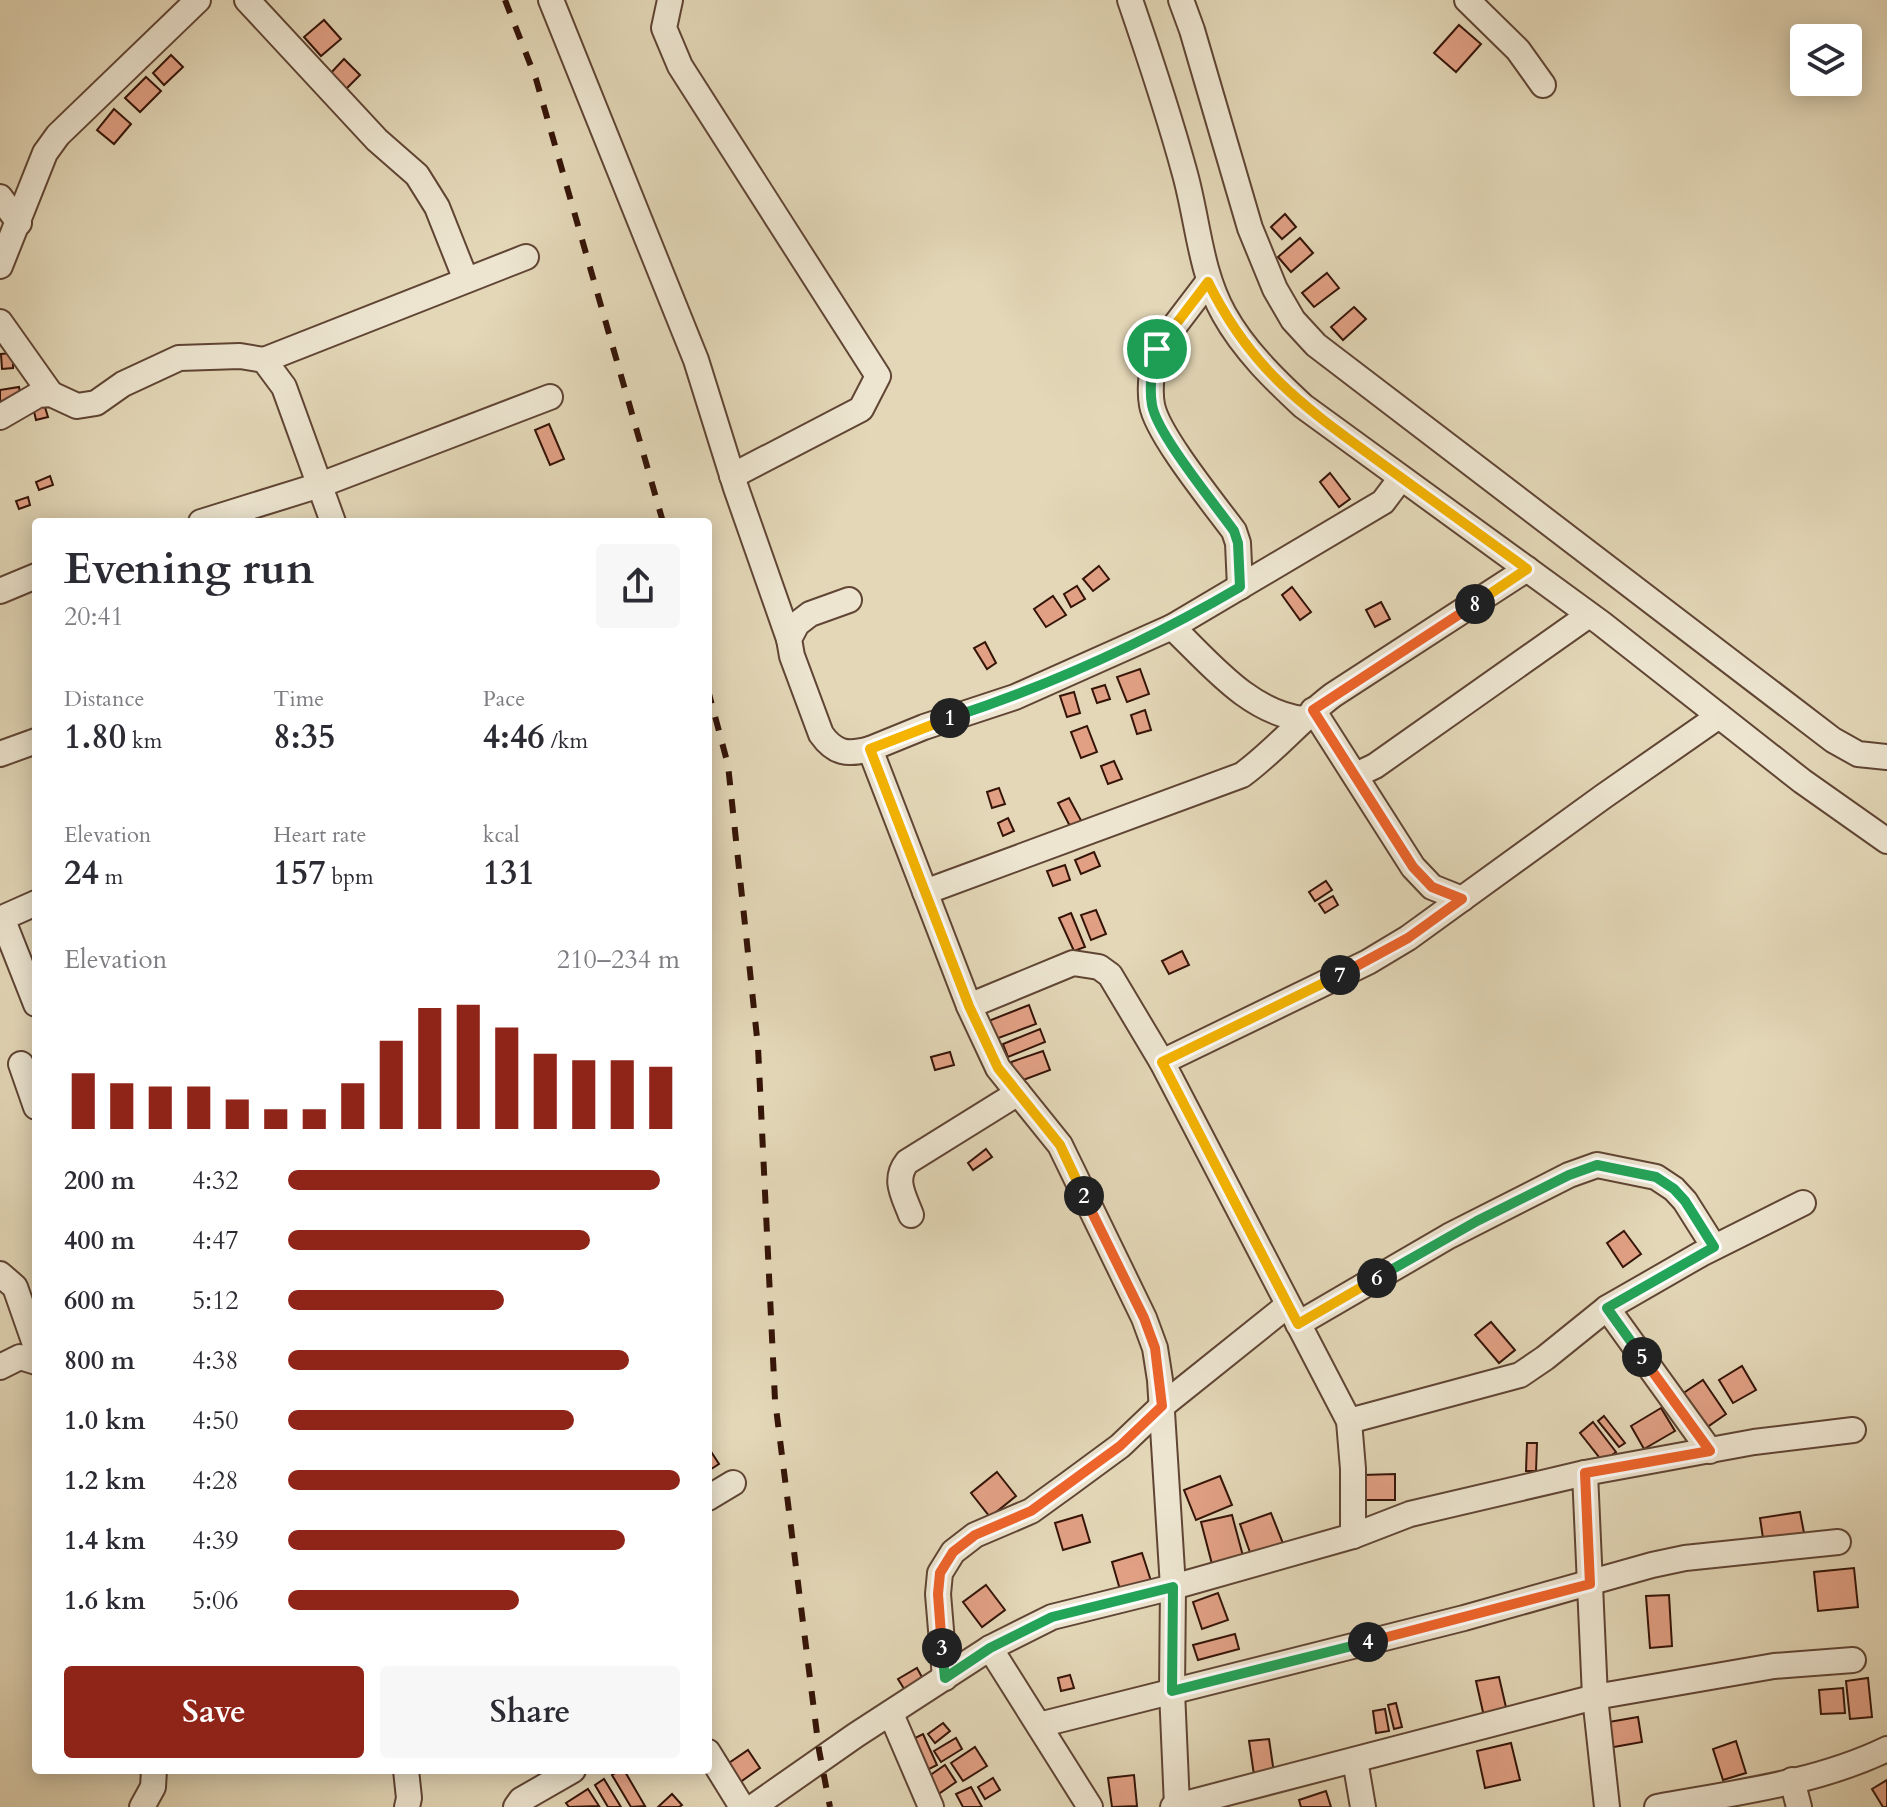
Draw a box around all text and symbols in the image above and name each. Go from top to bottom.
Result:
map controls [1790,24,1862,96]
button: layers [1790,24,1862,96]
pin [1123,315,1191,383]
icon: arrive [1135,327,1179,371]
text: Evening run [64,539,314,599]
button: share [596,544,680,628]
pin: 8 [1455,584,1495,624]
text: 8 [1469,589,1481,619]
text: 20:41 [64,599,124,634]
text: Distance [64,684,144,714]
text: Time [273,684,324,714]
text: Pace [483,684,525,714]
pin: 1 [930,698,970,738]
text: 1 [944,703,956,733]
text: 1.80 [64,714,126,760]
text: 8:35 [273,714,335,760]
text: 4:46 [483,714,545,760]
text: km [126,726,162,756]
text: /km [545,726,588,756]
text: Elevation [64,820,151,850]
text: Heart rate [273,820,367,850]
text: kcal [483,820,520,850]
text: 24 [64,850,99,896]
text: 157 [273,850,326,896]
text: 131 [483,850,535,896]
text: m [99,862,123,892]
text: bpm [326,862,374,892]
text: Elevation [64,942,167,977]
text: 210–234 m [557,942,680,977]
pin: 7 [1320,955,1360,995]
text: 7 [1334,960,1346,990]
text: 200 m [64,1163,135,1198]
text: 4:32 [192,1163,239,1198]
pin: 2 [1064,1176,1104,1216]
text: 2 [1078,1181,1090,1211]
text: 400 m [64,1223,135,1258]
text: 4:47 [192,1223,239,1258]
pin: 6 [1357,1258,1397,1298]
text: 6 [1371,1263,1383,1293]
text: 600 m [64,1283,135,1318]
text: 5:12 [192,1283,239,1318]
pin: 5 [1622,1337,1662,1377]
text: 5 [1636,1342,1648,1372]
text: 800 m [64,1343,135,1378]
text: 4:38 [192,1343,239,1378]
text: 1.0 km [64,1403,145,1438]
text: 4:50 [192,1403,239,1438]
text: 1.2 km [64,1463,145,1498]
text: 4:28 [192,1463,239,1498]
text: 1.4 km [64,1523,145,1558]
text: 4:39 [192,1523,239,1558]
text: 1.6 km [64,1583,145,1618]
text: 5:06 [192,1583,239,1618]
pin: 4 [1348,1622,1388,1662]
text: 4 [1362,1627,1374,1657]
pin: 3 [922,1628,962,1668]
text: 3 [936,1633,948,1663]
button: Save [64,1666,364,1758]
button: Share [380,1666,680,1758]

